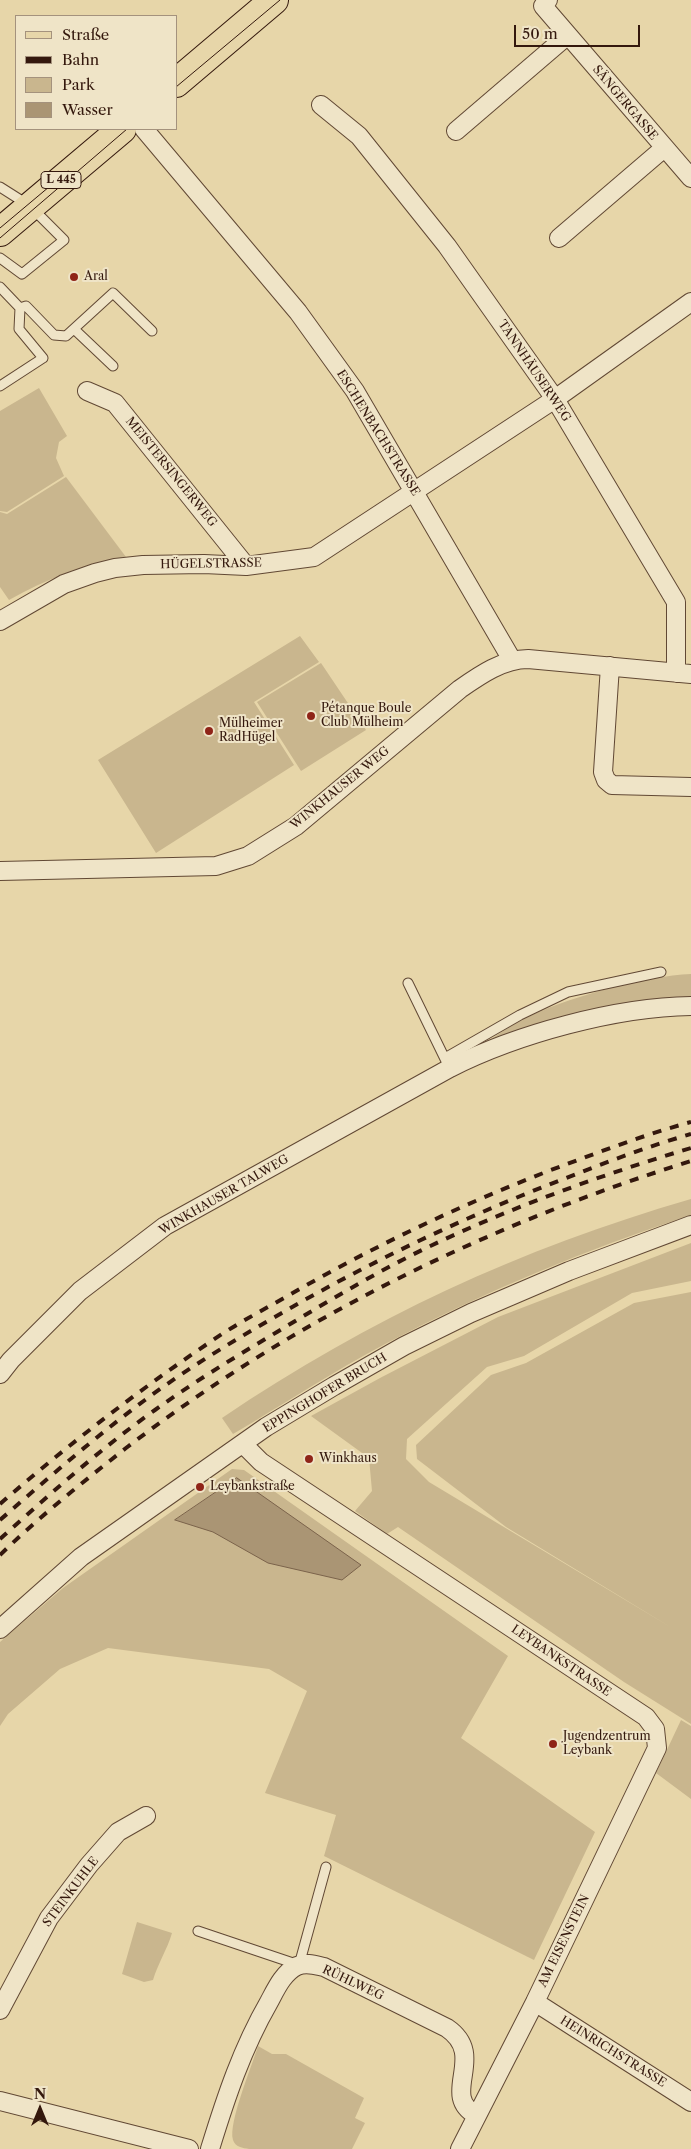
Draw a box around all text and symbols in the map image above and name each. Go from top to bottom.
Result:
legend [15,15,178,130]
scale bar [516,15,642,47]
text: 50 m [522,24,558,43]
text: Straße [62,25,109,44]
text: Bahn [62,50,99,69]
street label: SÄNGERGASSE [590,63,660,143]
text: Park [62,75,95,94]
text: Wasser [62,100,113,119]
road number: L 445 [41,172,81,188]
place label: Aral [84,270,108,284]
marker: Aral [68,271,80,283]
street label: TANNHÄUSERWEG [495,317,573,425]
street label: ESCHENBACHSTRASSE [333,367,423,499]
street label: MEISTERSINGERWEG [122,414,220,530]
street label: HÜGELSTRASSE [160,556,262,572]
place label: Pétanque Boule Club Mülheim [321,702,411,730]
marker: Pétanque Boule Club Mülheim [305,710,317,722]
place label: Mülheimer RadHügel [219,717,283,745]
marker: Mülheimer RadHügel [203,725,215,737]
street label: WINKHAUSER WEG [288,744,392,832]
street label: WINKHAUSER TALWEG [157,1152,291,1238]
street label: EPPINGHOFER BRUCH [261,1350,389,1436]
place label: Winkhaus [319,1452,377,1466]
marker: Winkhaus [303,1453,315,1465]
place label: Leybankstraße [210,1480,295,1494]
marker: Leybankstraße [194,1481,206,1493]
street label: LEYBANKSTRASSE [508,1622,614,1700]
place label: Jugendzentrum Leybank [563,1730,651,1758]
marker: Jugendzentrum Leybank [547,1738,559,1750]
street label: STEINKUHLE [40,1854,102,1930]
street label: AM EISENSTEIN [535,1892,593,1990]
street label: RÜHLWEG [320,1962,386,2004]
street label: HEINRICHSTRASSE [557,2014,669,2090]
north arrow [15,2084,65,2134]
text: N [34,2085,46,2103]

